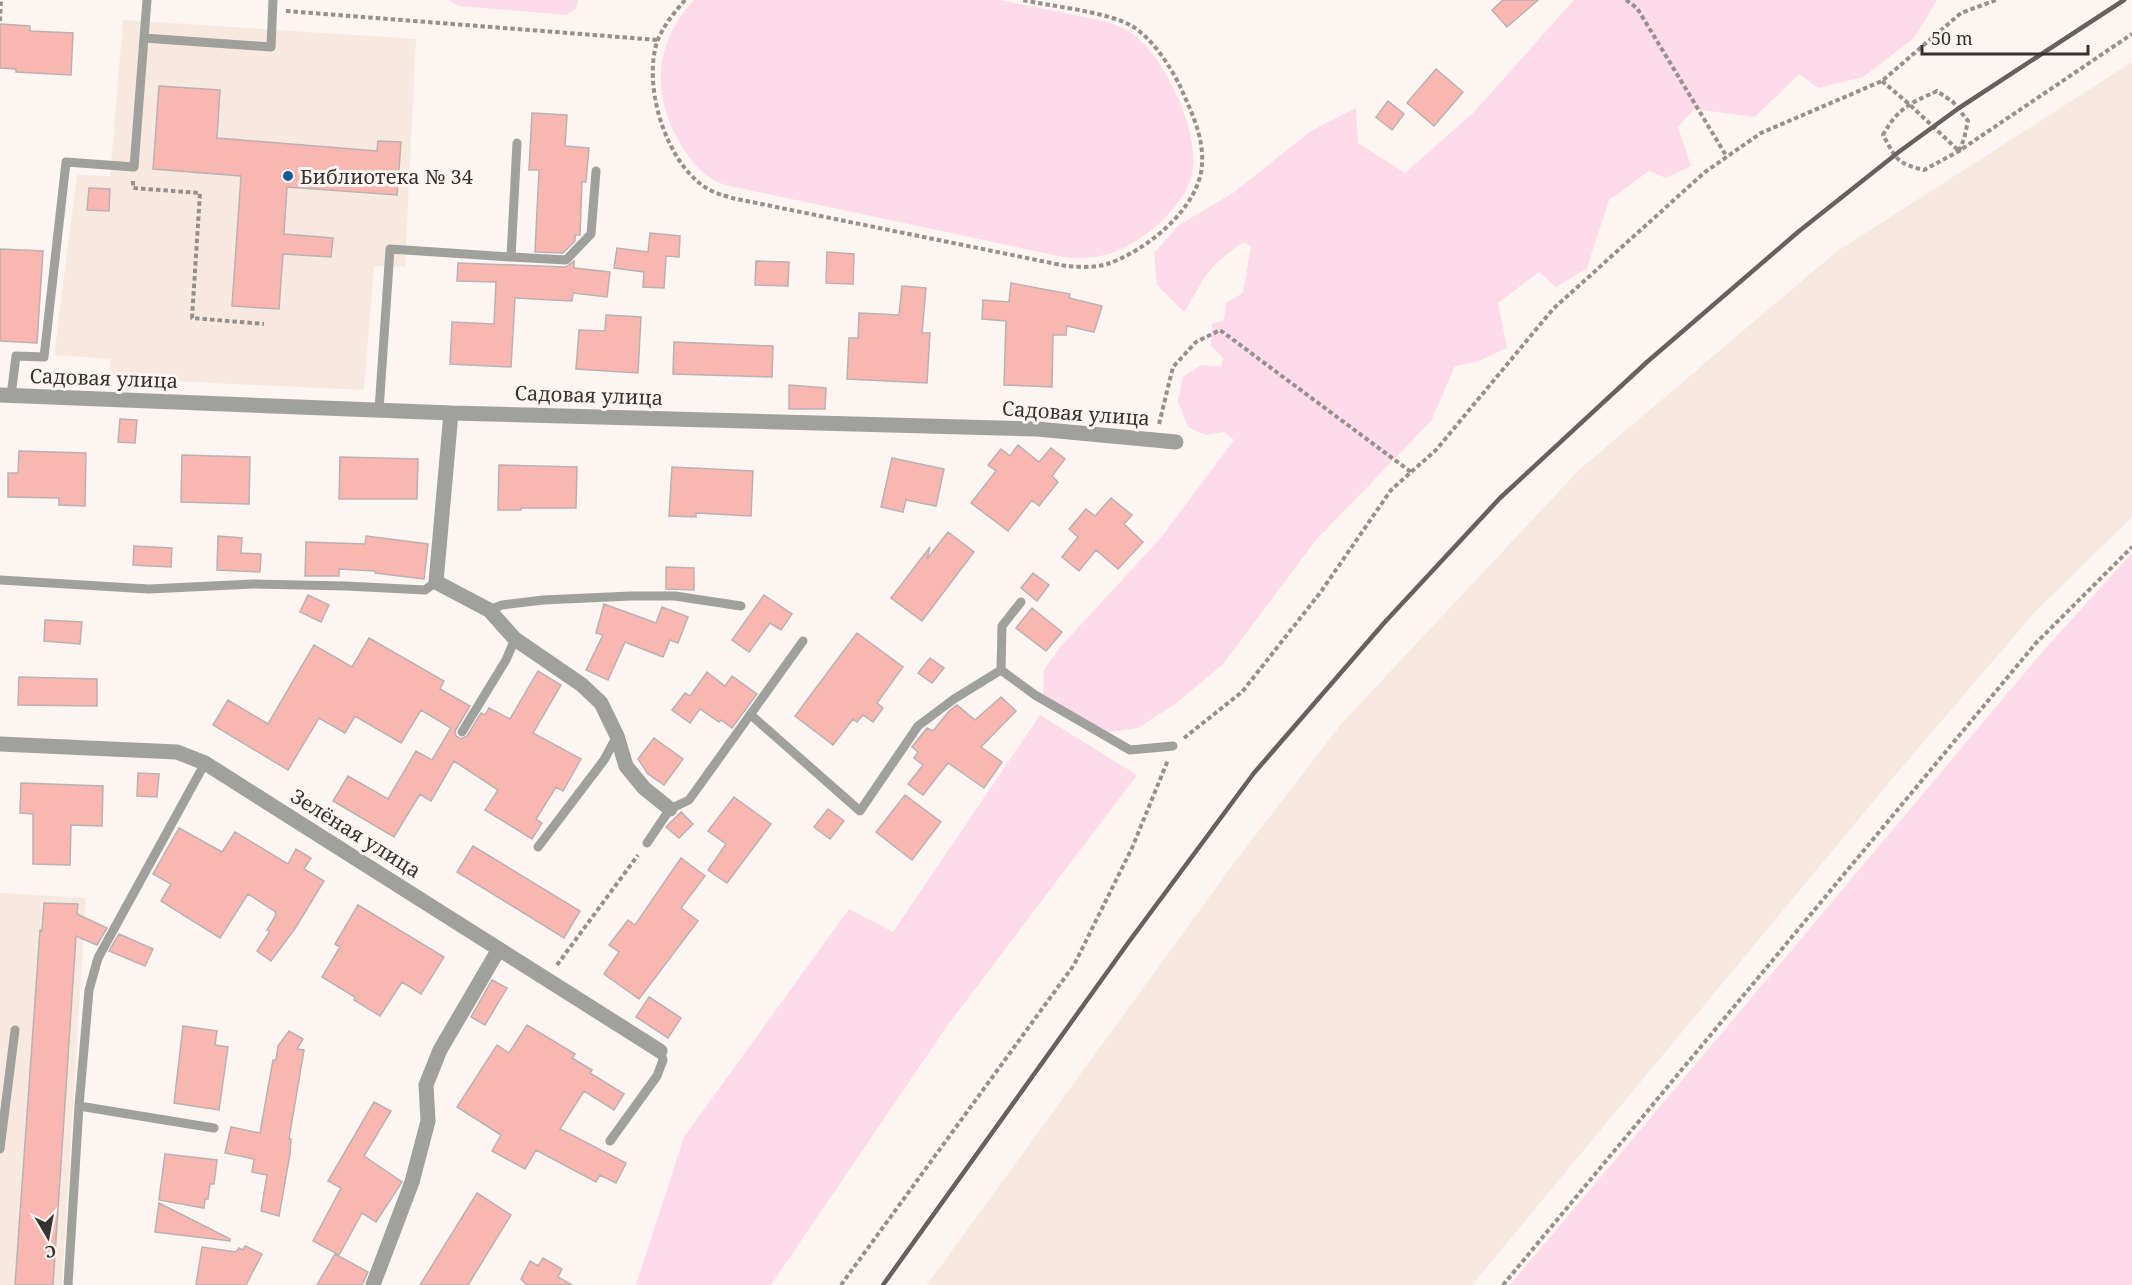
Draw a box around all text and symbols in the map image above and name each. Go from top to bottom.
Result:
scale bar [1922,18,2088,56]
text: 50 m [1931,26,1973,50]
place label: Библиотека № 34 [300,163,473,190]
marker: Библиотека № 34 [281,169,295,183]
street label: Садовая улица [29,362,179,394]
street label: Садовая улица [514,379,664,411]
street label: Садовая улица [1001,394,1151,432]
street label: Зелёная улица [286,782,426,884]
north arrow [18,1207,78,1267]
text: С [44,1240,58,1264]

